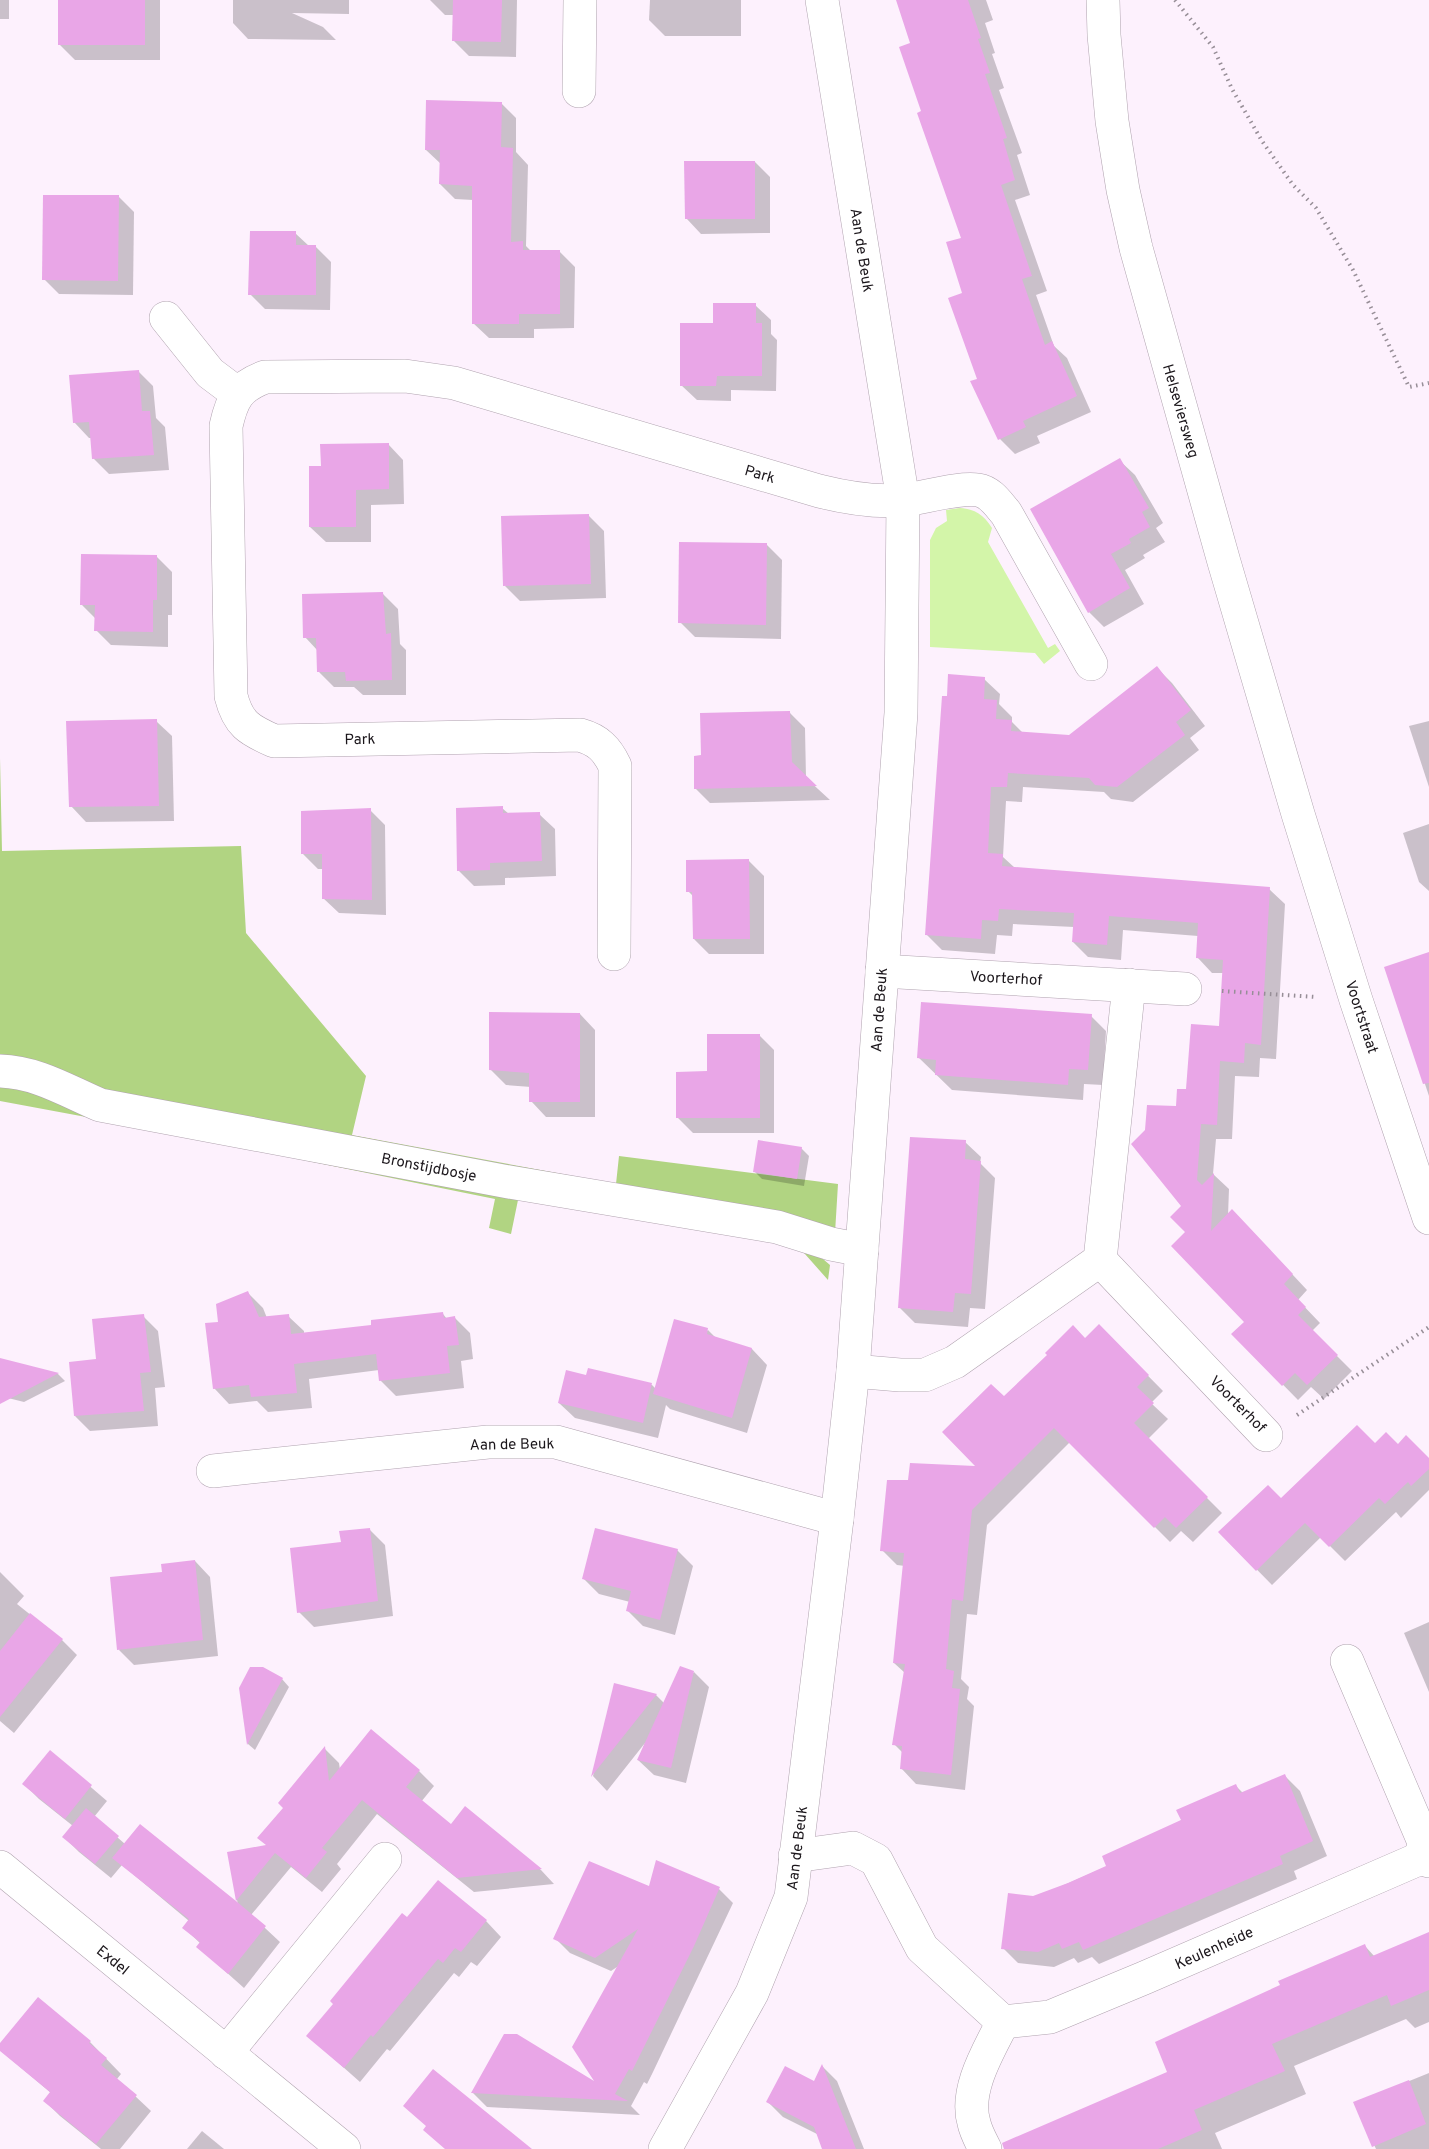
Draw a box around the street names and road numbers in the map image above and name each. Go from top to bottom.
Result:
street label: Aan de Beuk [845,207,877,294]
street label: Helseviersweg [1157,362,1202,461]
street label: Park [742,462,777,489]
street label: Park [344,731,376,750]
street label: Aan de Beuk [868,967,893,1053]
street label: Voorterhof [969,968,1043,991]
street label: Voortstraat [1340,979,1381,1056]
street label: Bronstijdbosje [379,1150,478,1187]
street label: Voorterhof [1205,1373,1269,1437]
street label: Aan de Beuk [470,1435,555,1456]
street label: Aan de Beuk [784,1805,813,1891]
street label: Keulenheide [1173,1924,1257,1975]
street label: Exdel [92,1942,132,1980]

